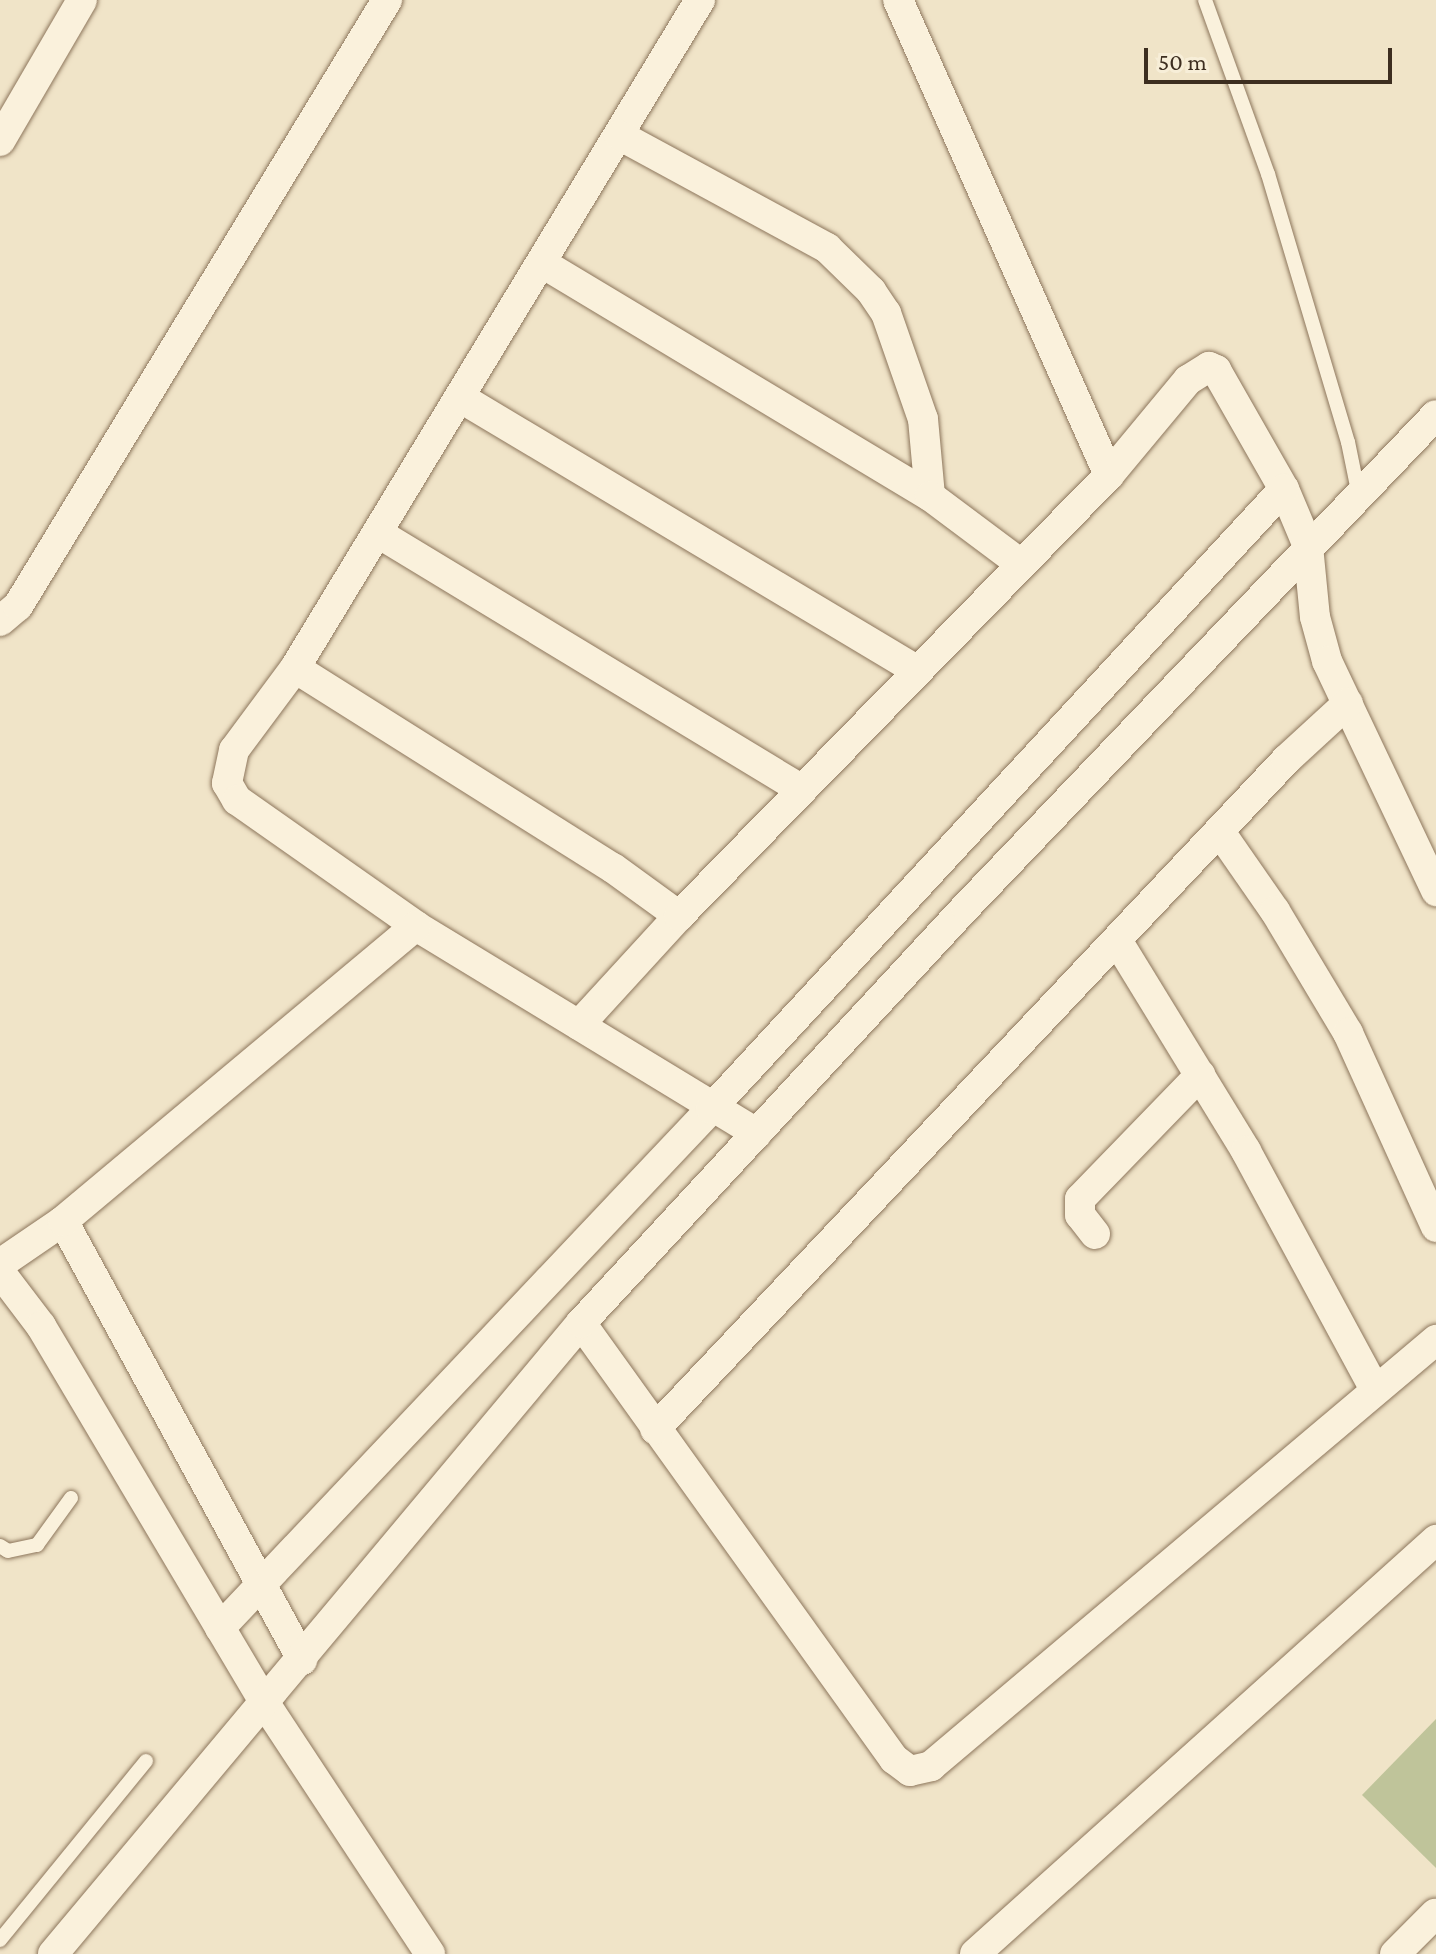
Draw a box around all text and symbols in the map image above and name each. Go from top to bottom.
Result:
scale bar [1148,32,1396,82]
text: 50 m [1158,48,1207,75]

